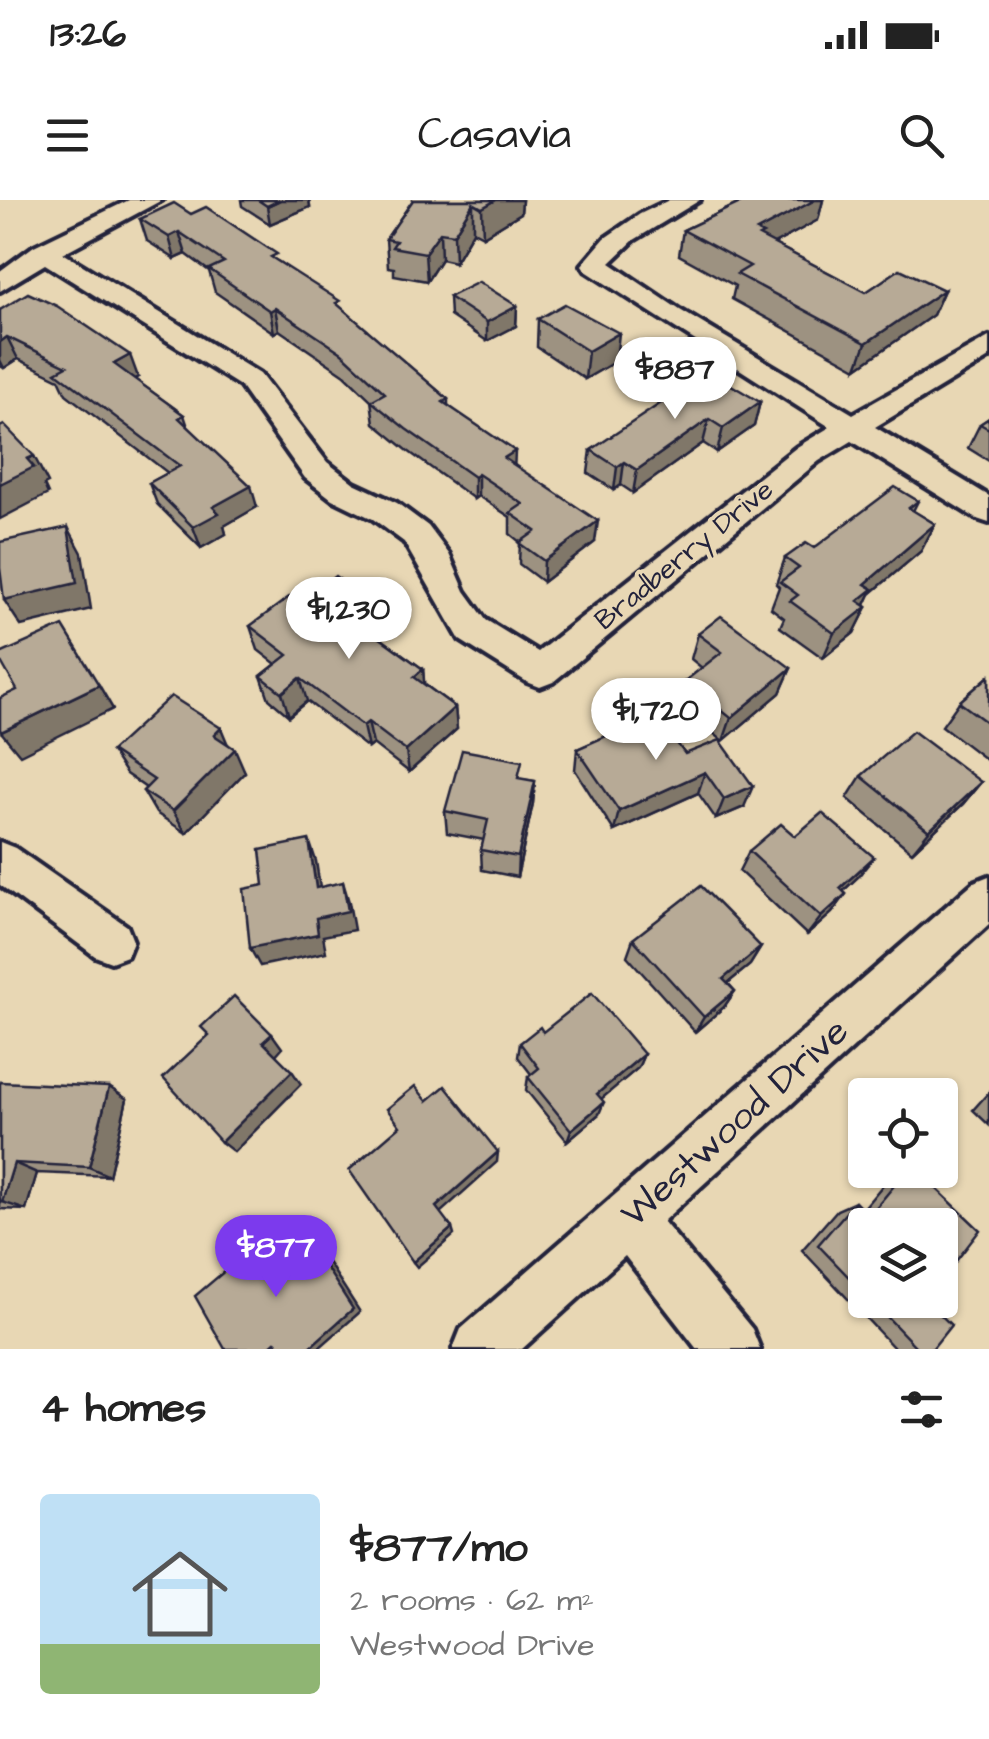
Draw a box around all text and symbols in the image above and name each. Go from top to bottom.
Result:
text: 13:26 [50,9,126,61]
text: Casavia [418,104,571,166]
icon: menu [40,108,95,163]
icon: search [894,108,949,163]
pin: $887 [616,337,734,422]
text: $887 [636,347,715,392]
street label: Bradberry Drive [586,471,783,641]
pin: $1,230 [268,577,430,662]
text: $1,230 [308,587,390,632]
pin: $1,720 [575,678,737,763]
text: $1,720 [613,688,699,733]
street label: Westwood Drive [610,1006,860,1240]
map controls [848,1078,958,1318]
button: locate [848,1078,958,1188]
button: layers [848,1208,958,1318]
pin: $877 [217,1215,335,1300]
text: $877 [237,1225,315,1270]
text: 4 homes [40,1380,206,1438]
icon: filters [894,1382,949,1437]
text: $877/mo [350,1520,528,1578]
icon: home [120,1534,240,1654]
text: 2 rooms · 62 m² [350,1578,594,1623]
text: Westwood Drive [350,1623,595,1668]

